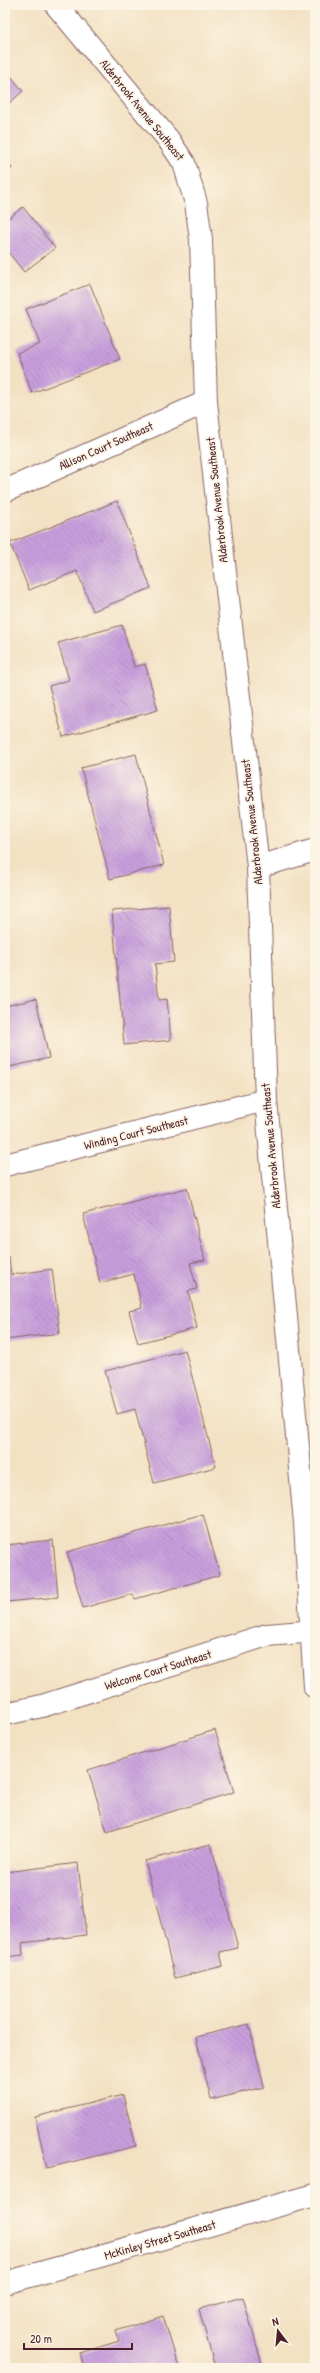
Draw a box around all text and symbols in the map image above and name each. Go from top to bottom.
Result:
street label: Alderbrook Avenue Southeast [96,55,189,165]
street label: Allison Court Southeast [56,417,156,474]
street label: Alderbrook Avenue Southeast [201,436,232,564]
street label: Alderbrook Avenue Southeast [236,758,267,886]
street label: Alderbrook Avenue Southeast [256,1082,284,1209]
street label: Winding Court Southeast [82,1111,191,1154]
street label: Welcome Court Southeast [102,1645,214,1694]
street label: McKinley Street Southeast [102,2215,218,2264]
north arrow [258,2311,298,2351]
text: N [270,2314,280,2329]
scale bar [24,2325,132,2351]
text: 20 m [30,2330,52,2347]

